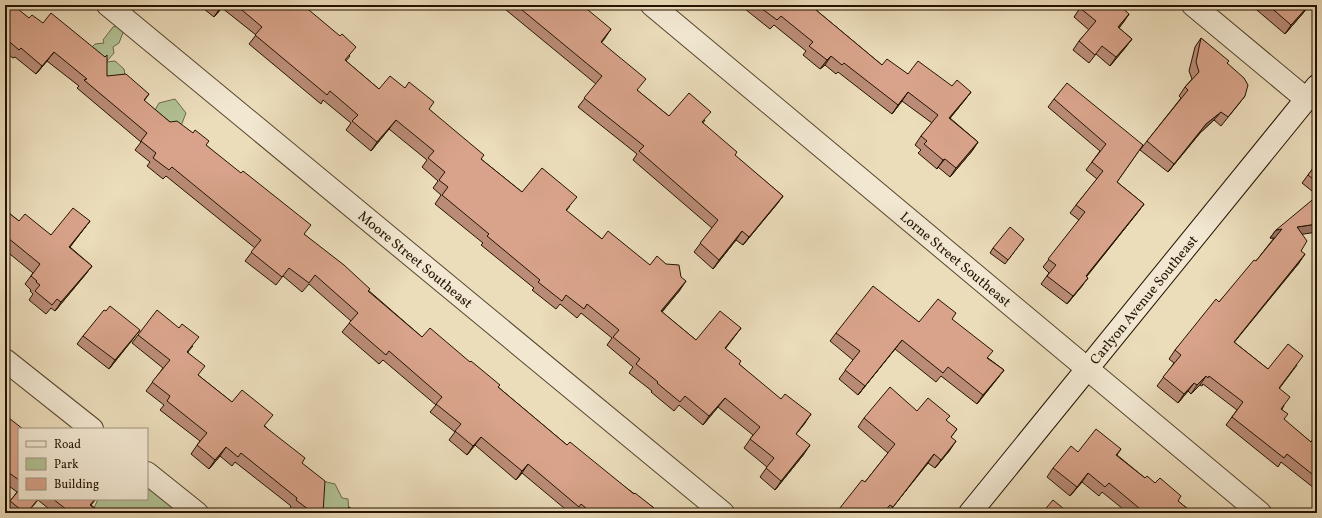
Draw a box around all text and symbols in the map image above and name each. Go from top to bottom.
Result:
street label: Moore Street Southeast [353,207,476,313]
street label: Lorne Street Southeast [895,208,1015,312]
street label: Carlyon Avenue Southeast [1086,232,1203,369]
legend [18,428,148,500]
text: Road [54,437,81,453]
text: Park [54,457,79,473]
text: Building [54,477,99,493]

